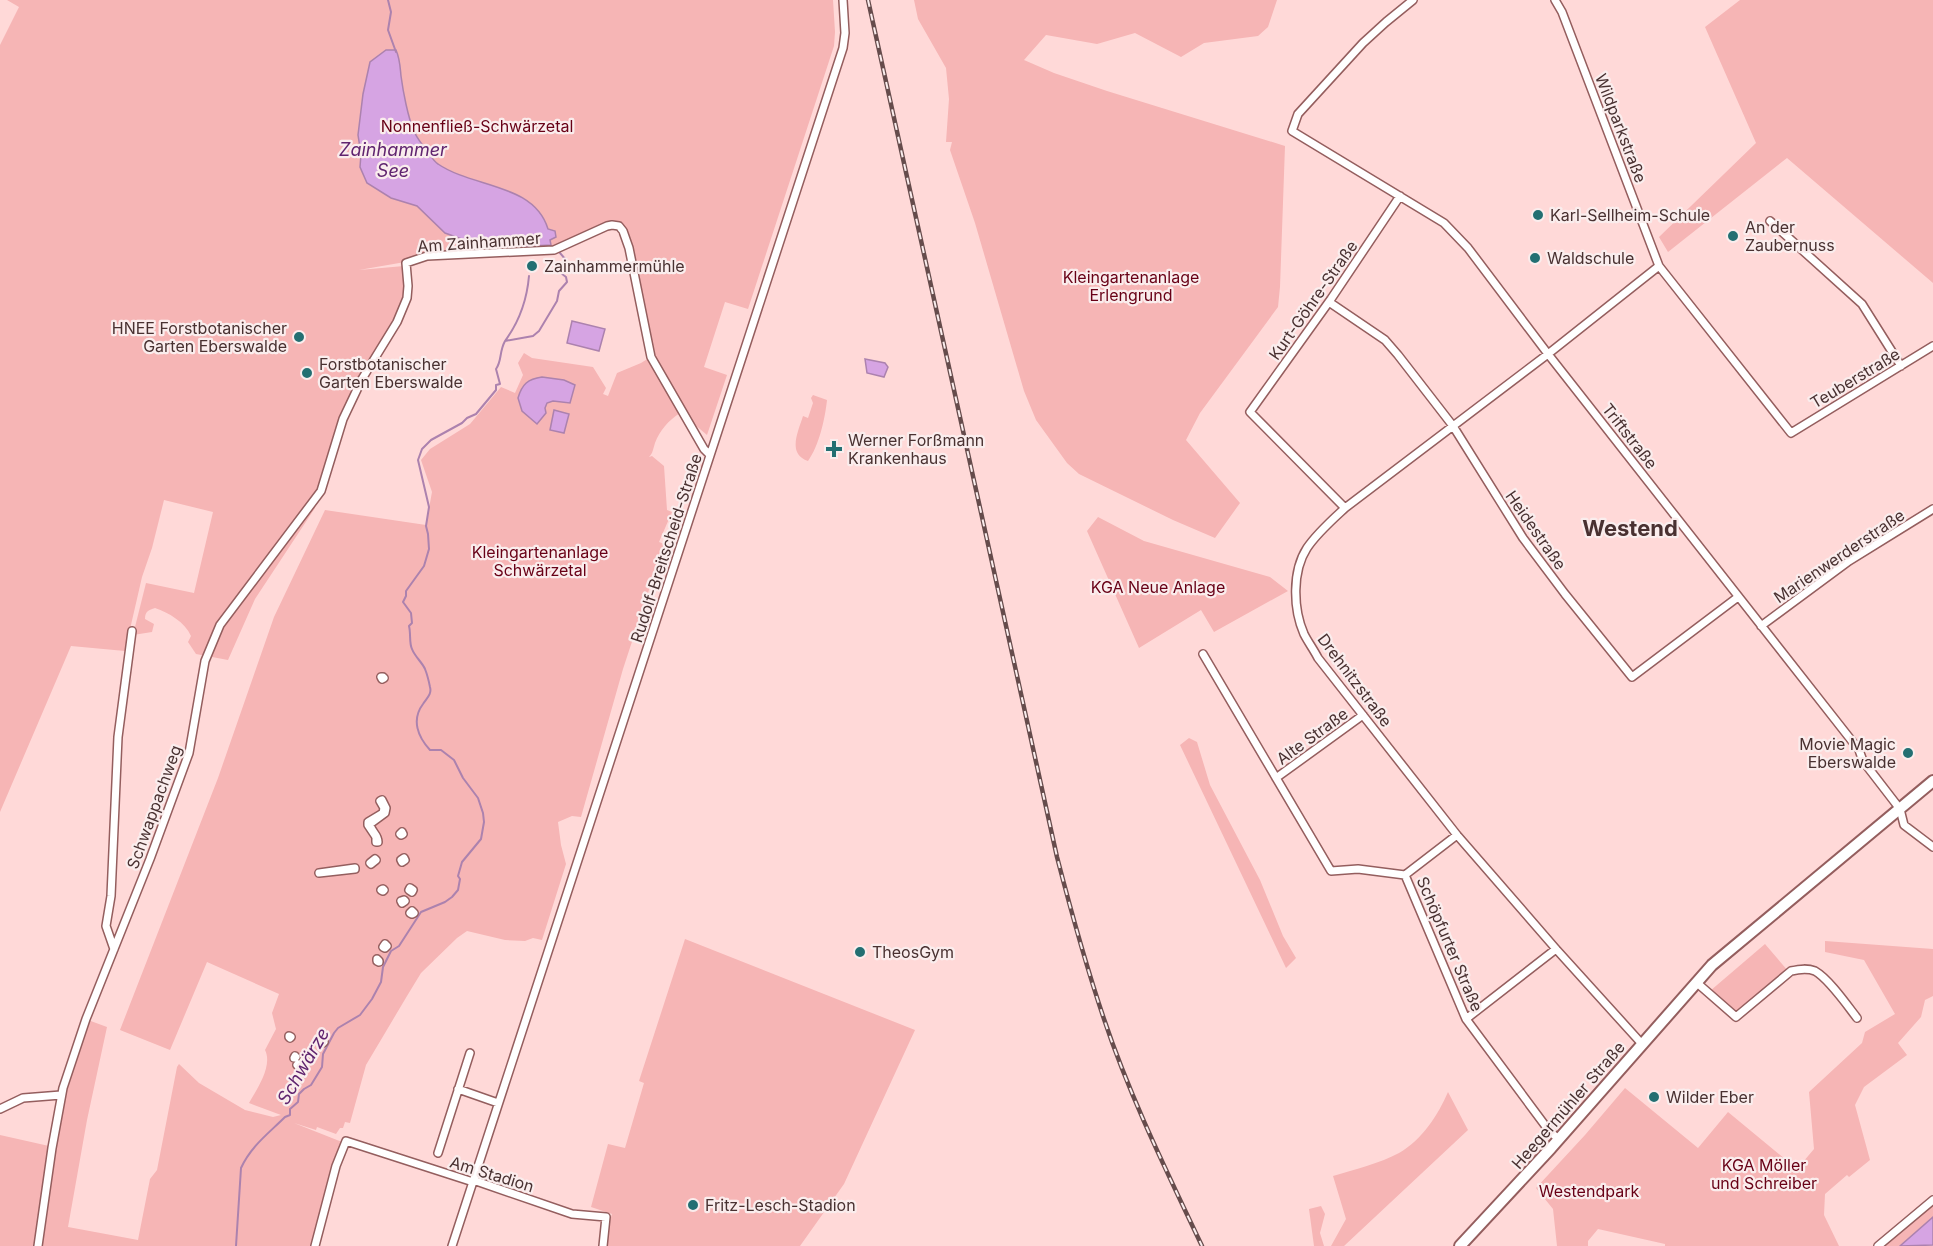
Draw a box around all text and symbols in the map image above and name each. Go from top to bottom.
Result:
street label: Wildparkstraße [1591,71,1651,185]
park label: Nonnenfließ-Schwärzetal [381,116,573,136]
water label: Zainhammer See [339,139,448,181]
place label: Karl-Sellheim-Schule [1550,205,1710,225]
marker: Karl-Sellheim-Schule [1531,208,1545,222]
place label: An der Zaubernuss [1745,217,1835,255]
street label: Am Zainhammer [417,228,541,256]
marker: An der Zaubernuss [1726,229,1740,243]
street label: Kurt-Göhre-Straße [1264,236,1362,364]
place label: Waldschule [1547,248,1634,268]
marker: Waldschule [1528,251,1542,265]
place label: Zainhammermühle [544,256,685,276]
marker: Zainhammermühle [525,259,539,273]
park label: Kleingartenanlage Erlengrund [1063,267,1199,305]
place label: HNEE Forstbotanischer Garten Eberswalde [112,318,287,356]
marker: HNEE Forstbotanischer Garten Eberswalde [292,330,306,344]
street label: Teuberstraße [1807,343,1903,413]
place label: Forstbotanischer Garten Eberswalde [319,354,463,392]
marker: Forstbotanischer Garten Eberswalde [300,366,314,380]
street label: Triftstraße [1598,399,1662,473]
place label: Werner Forßmann Krankenhaus [848,430,984,468]
marker: Werner Forßmann Krankenhaus [825,440,843,458]
street label: Rudolf-Breitscheid-Straße [626,451,706,645]
street label: Heidestraße [1501,487,1571,573]
street label: Marienwerderstraße [1770,505,1908,607]
district label: Westend [1582,515,1678,541]
park label: Kleingartenanlage Schwärzetal [472,542,608,580]
park label: KGA Neue Anlage [1091,577,1225,597]
street label: Drehnitzstraße [1314,630,1396,730]
street label: Alte Straße [1272,703,1352,769]
place label: Movie Magic Eberswalde [1799,734,1896,772]
street label: Schwappachweg [122,742,186,872]
marker: Movie Magic Eberswalde [1901,746,1915,760]
street label: Schöpfurter Straße [1413,874,1487,1014]
place label: TheosGym [872,942,954,962]
marker: TheosGym [853,945,867,959]
water label: Schwärze [273,1024,333,1108]
street label: Heegermühler Straße [1507,1037,1629,1173]
place label: Wilder Eber [1666,1087,1754,1107]
marker: Wilder Eber [1647,1090,1661,1104]
street label: Am Stadion [448,1152,536,1196]
park label: KGA Möller und Schreiber [1711,1155,1817,1193]
park label: Westendpark [1539,1181,1639,1201]
place label: Fritz-Lesch-Stadion [705,1195,856,1215]
marker: Fritz-Lesch-Stadion [686,1198,700,1212]

